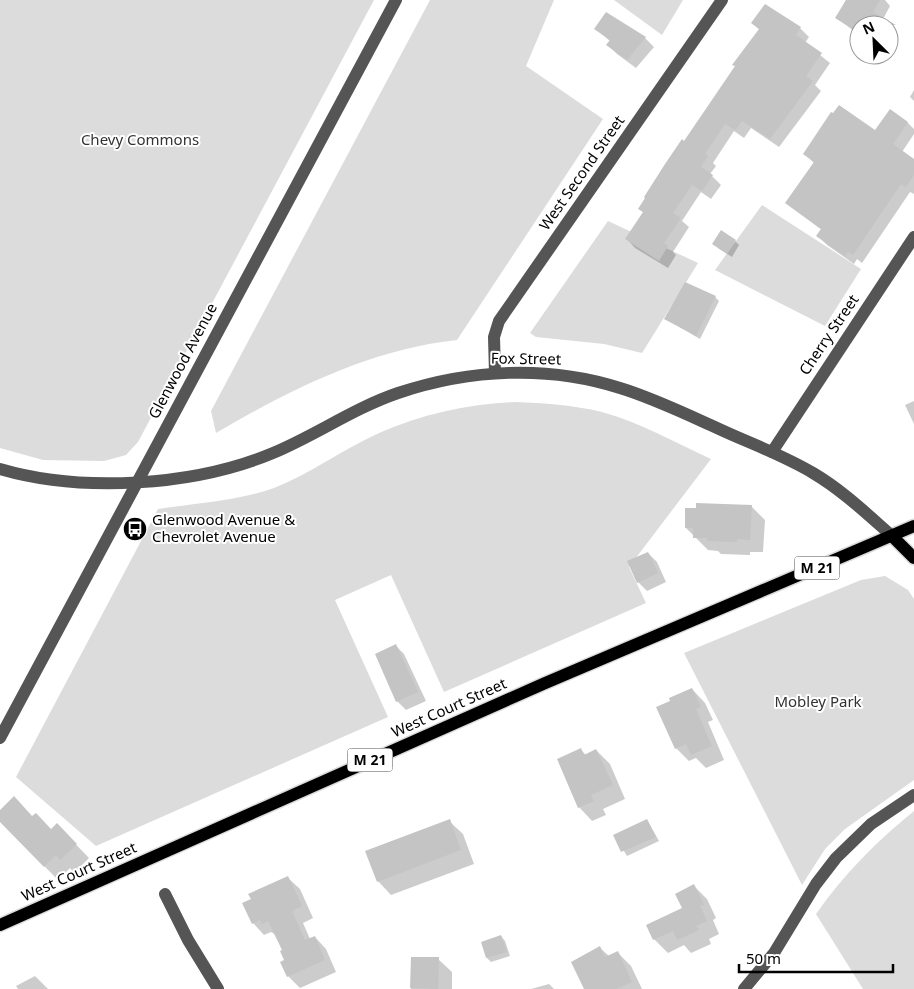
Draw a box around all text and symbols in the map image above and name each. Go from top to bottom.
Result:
north arrow [849,15,899,65]
text: N [859,17,878,39]
street label: West Second Street [534,111,629,234]
park label: Chevy Commons [81,129,199,149]
street label: Cherry Street [794,290,863,379]
street label: Glenwood Avenue [143,299,221,422]
street label: Fox Street [491,347,562,369]
place label: Glenwood Avenue & Chevrolet Avenue [152,509,295,546]
bus stop icon: Glenwood Avenue & Chevrolet Avenue [122,516,148,542]
road number: M 21 [794,556,840,580]
street label: West Court Street [388,673,510,741]
park label: Mobley Park [774,691,862,711]
road number: M 21 [348,748,392,772]
street label: West Court Street [18,837,140,905]
scale bar [739,942,893,974]
text: 50 m [746,948,781,968]

